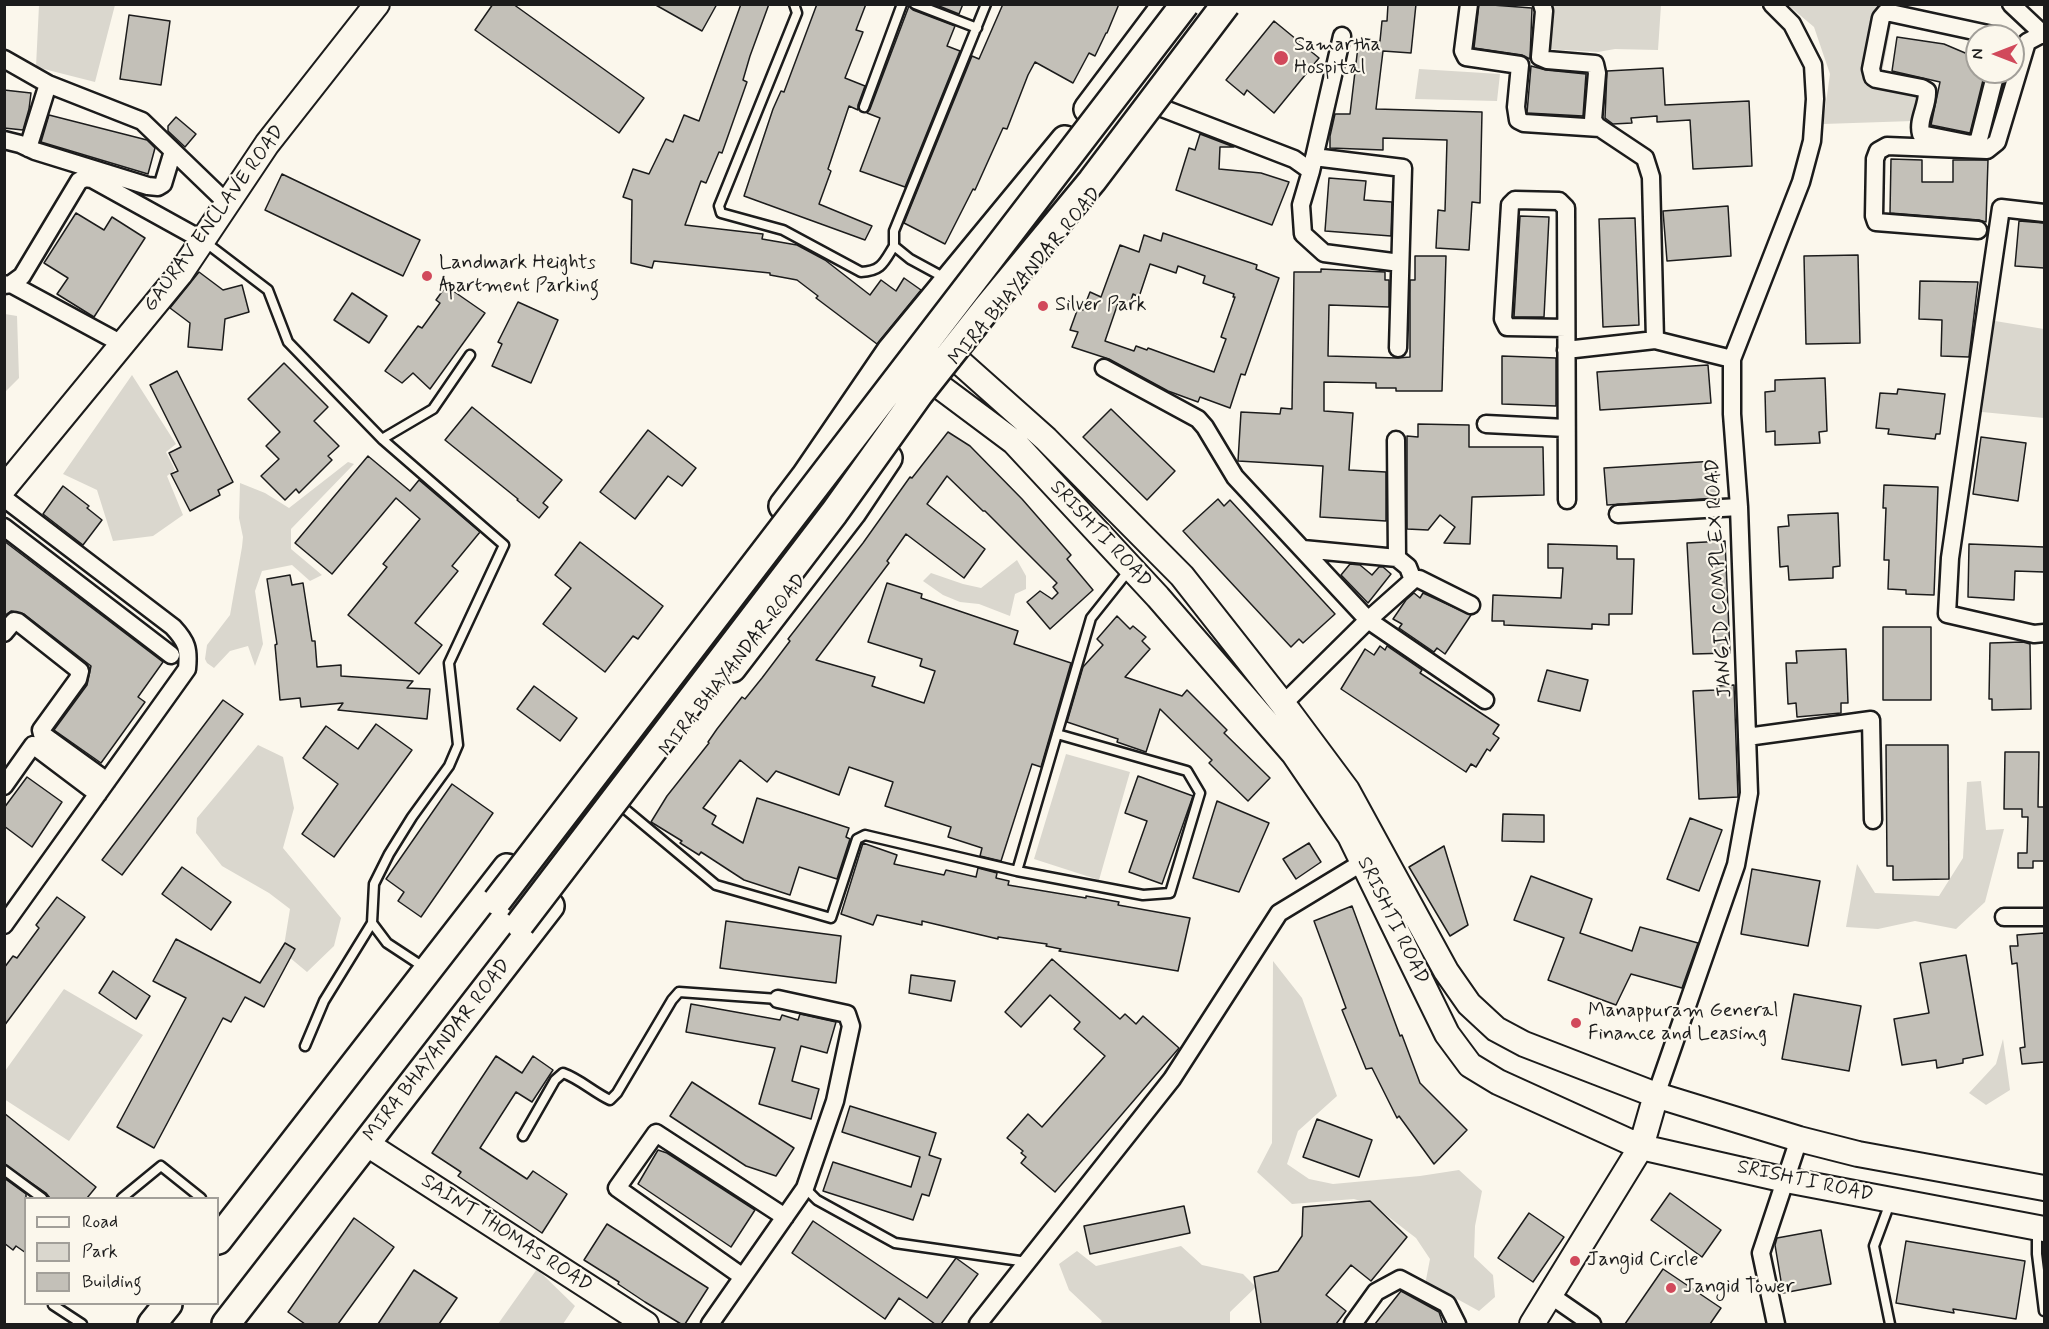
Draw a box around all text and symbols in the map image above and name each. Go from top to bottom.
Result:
north arrow [1965,24,2025,84]
place label: Samartha Hospital [1294,34,1381,81]
marker: Samartha Hospital [1272,49,1290,67]
text: N [1968,49,1989,59]
street label: GAURAV ENCLAVE ROAD [139,121,291,317]
street label: MIRA BHAYANDAR ROAD [944,183,1108,371]
place label: Landmark Heights Apartment Parking [439,252,599,299]
marker: Landmark Heights Apartment Parking [420,269,434,283]
place label: Silver Park [1055,294,1146,318]
marker: Silver Park [1036,299,1050,313]
street label: JANGID COMPLEX ROAD [1702,458,1738,698]
street label: SRISHTI ROAD [1044,476,1156,594]
street label: MIRA BHAYANDAR ROAD [655,570,813,762]
street label: SRISHTI ROAD [1351,854,1433,988]
street label: MIRA BHAYANDAR ROAD [359,955,517,1147]
place label: Manappuram General Finance and Leasing [1588,1000,1778,1047]
marker: Manappuram General Finance and Leasing [1569,1016,1583,1030]
street label: SRISHTI ROAD [1735,1156,1875,1208]
street label: SAINT THOMAS ROAD [416,1170,596,1298]
legend [24,1197,219,1305]
text: Road [82,1210,118,1234]
text: Park [82,1240,118,1264]
place label: Jangid Circle [1587,1249,1699,1273]
marker: Jangid Circle [1568,1254,1582,1268]
text: Building [82,1270,142,1294]
place label: Jangid Tower [1683,1276,1795,1300]
marker: Jangid Tower [1664,1281,1678,1295]

